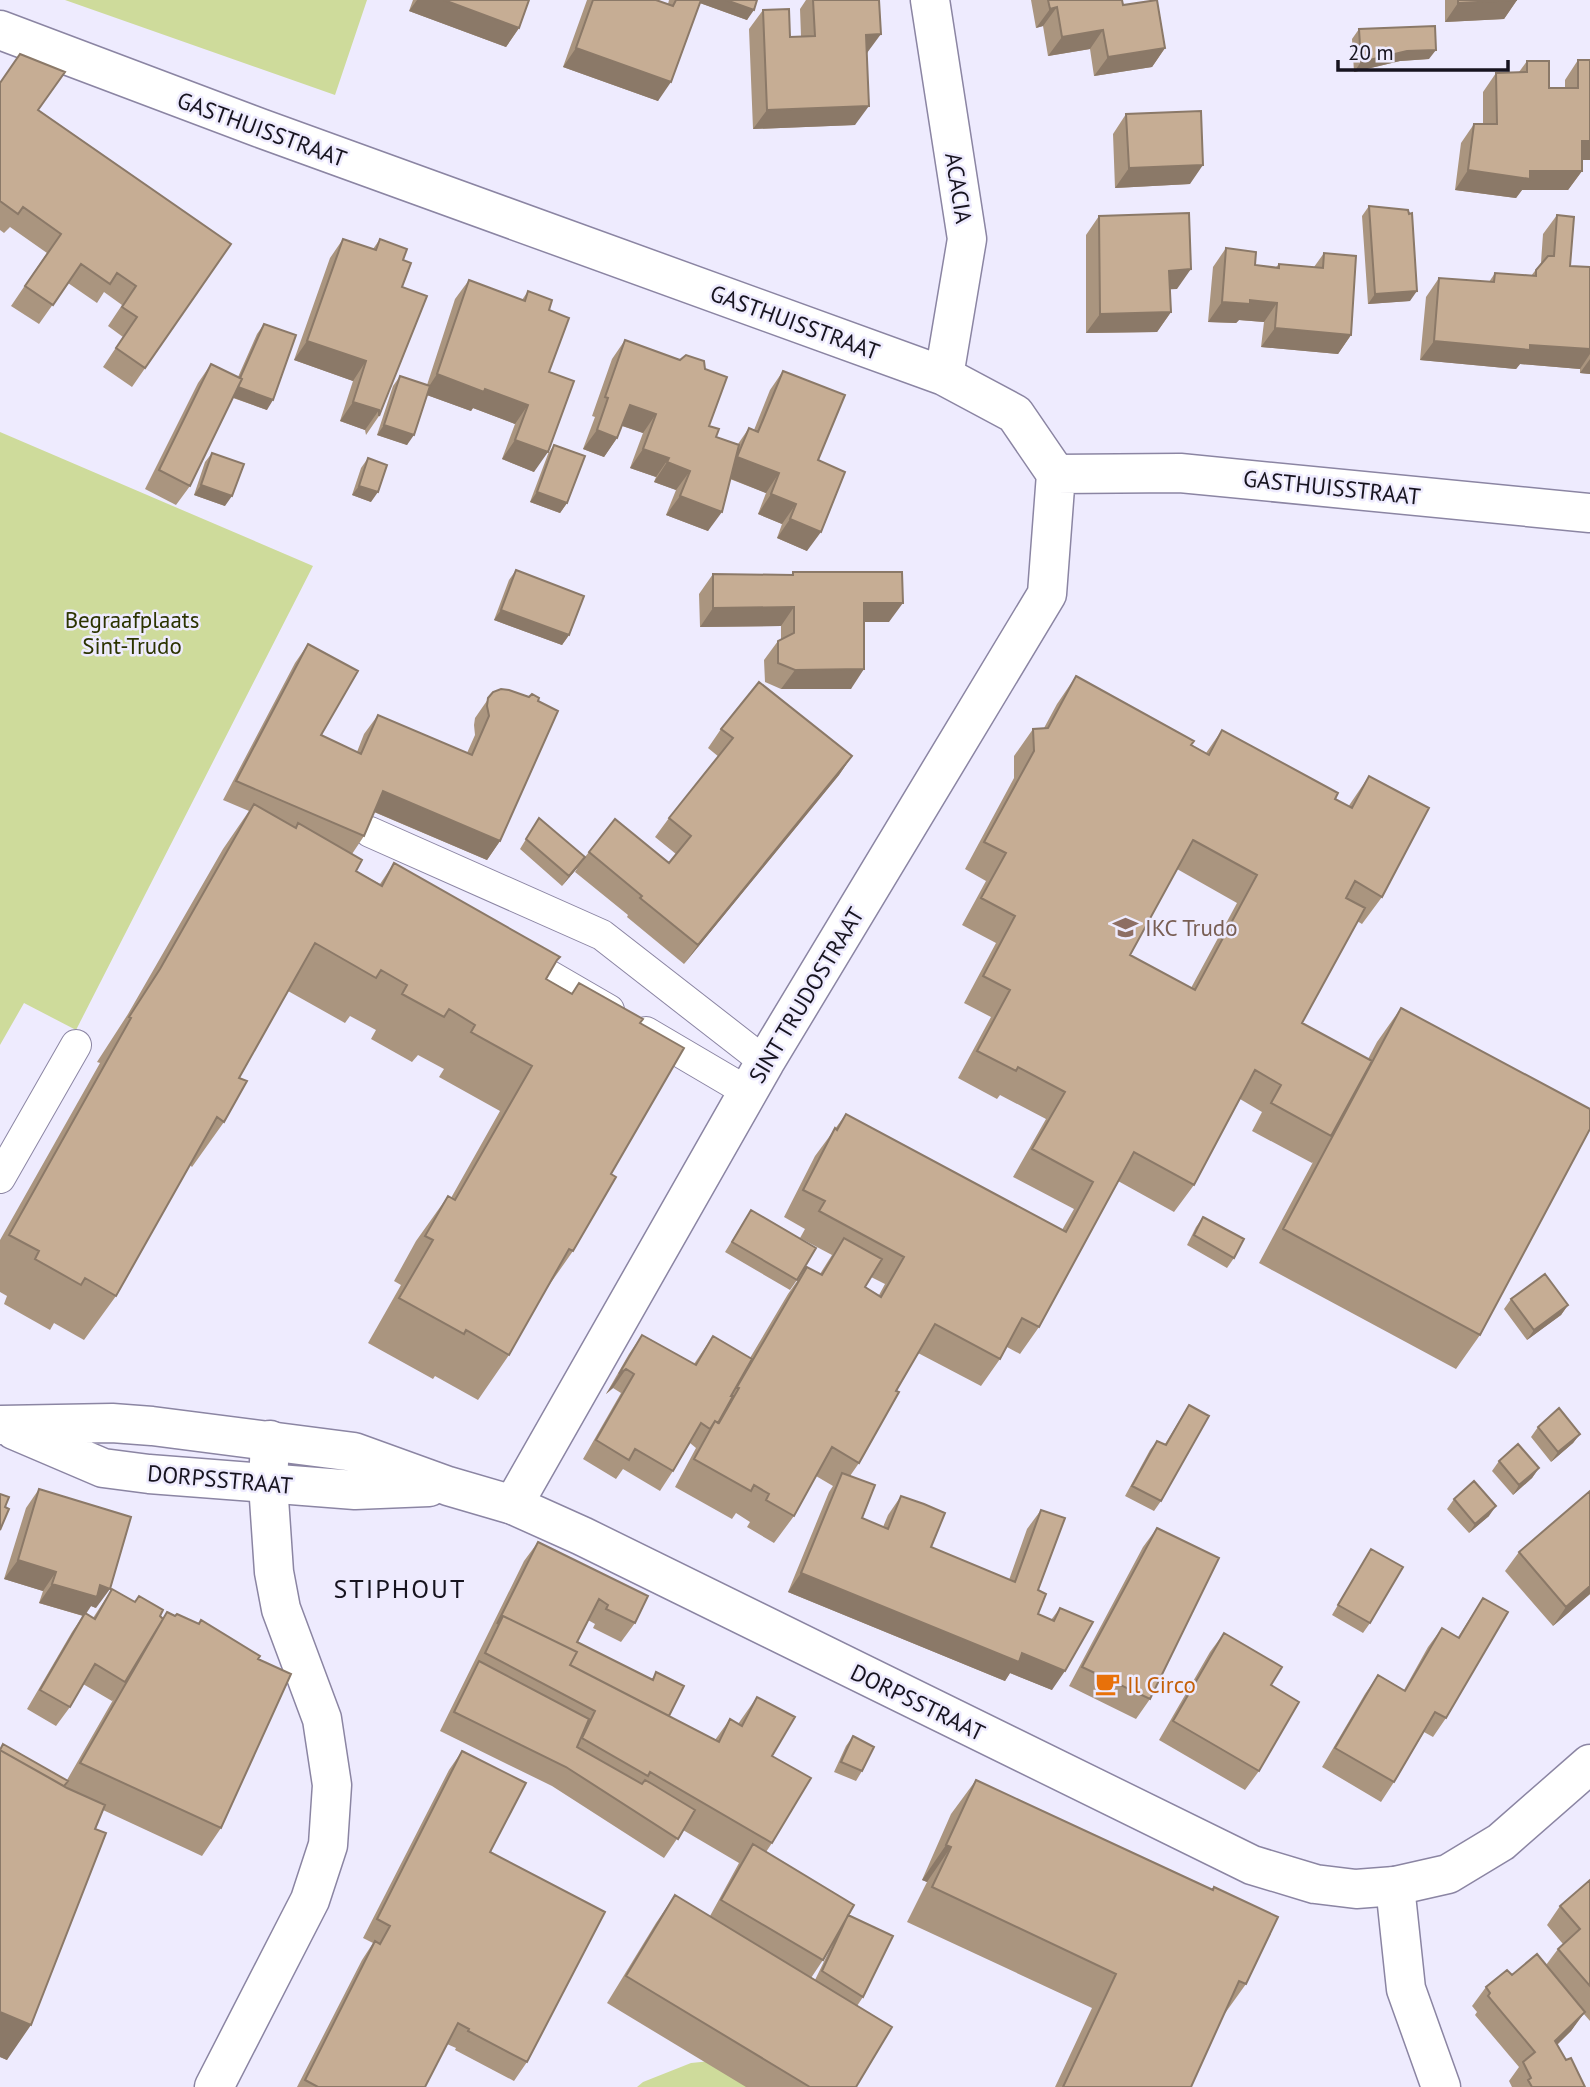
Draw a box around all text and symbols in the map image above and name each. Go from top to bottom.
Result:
scale bar [1338,28,1508,72]
text: 20 m [1348,39,1394,66]
street label: GASTHUISSTRAAT [173,85,351,173]
street label: ACACIA [939,150,979,226]
street label: GASTHUISSTRAAT [706,278,884,366]
street label: GASTHUISSTRAAT [1242,463,1422,511]
park label: Begraafplaats Sint-Trudo [65,605,199,660]
street label: SINT TRUDOSTRAAT [742,902,870,1088]
school or university icon: IKC Trudo [1111,913,1139,941]
place label: IKC Trudo [1145,913,1238,942]
street label: DORPSSTRAAT [146,1458,294,1500]
district label: STIPHOUT [334,1572,466,1605]
street label: DORPSSTRAAT [846,1657,990,1747]
cafe icon: Il Circo [1093,1670,1121,1698]
place label: Il Circo [1127,1670,1196,1699]

